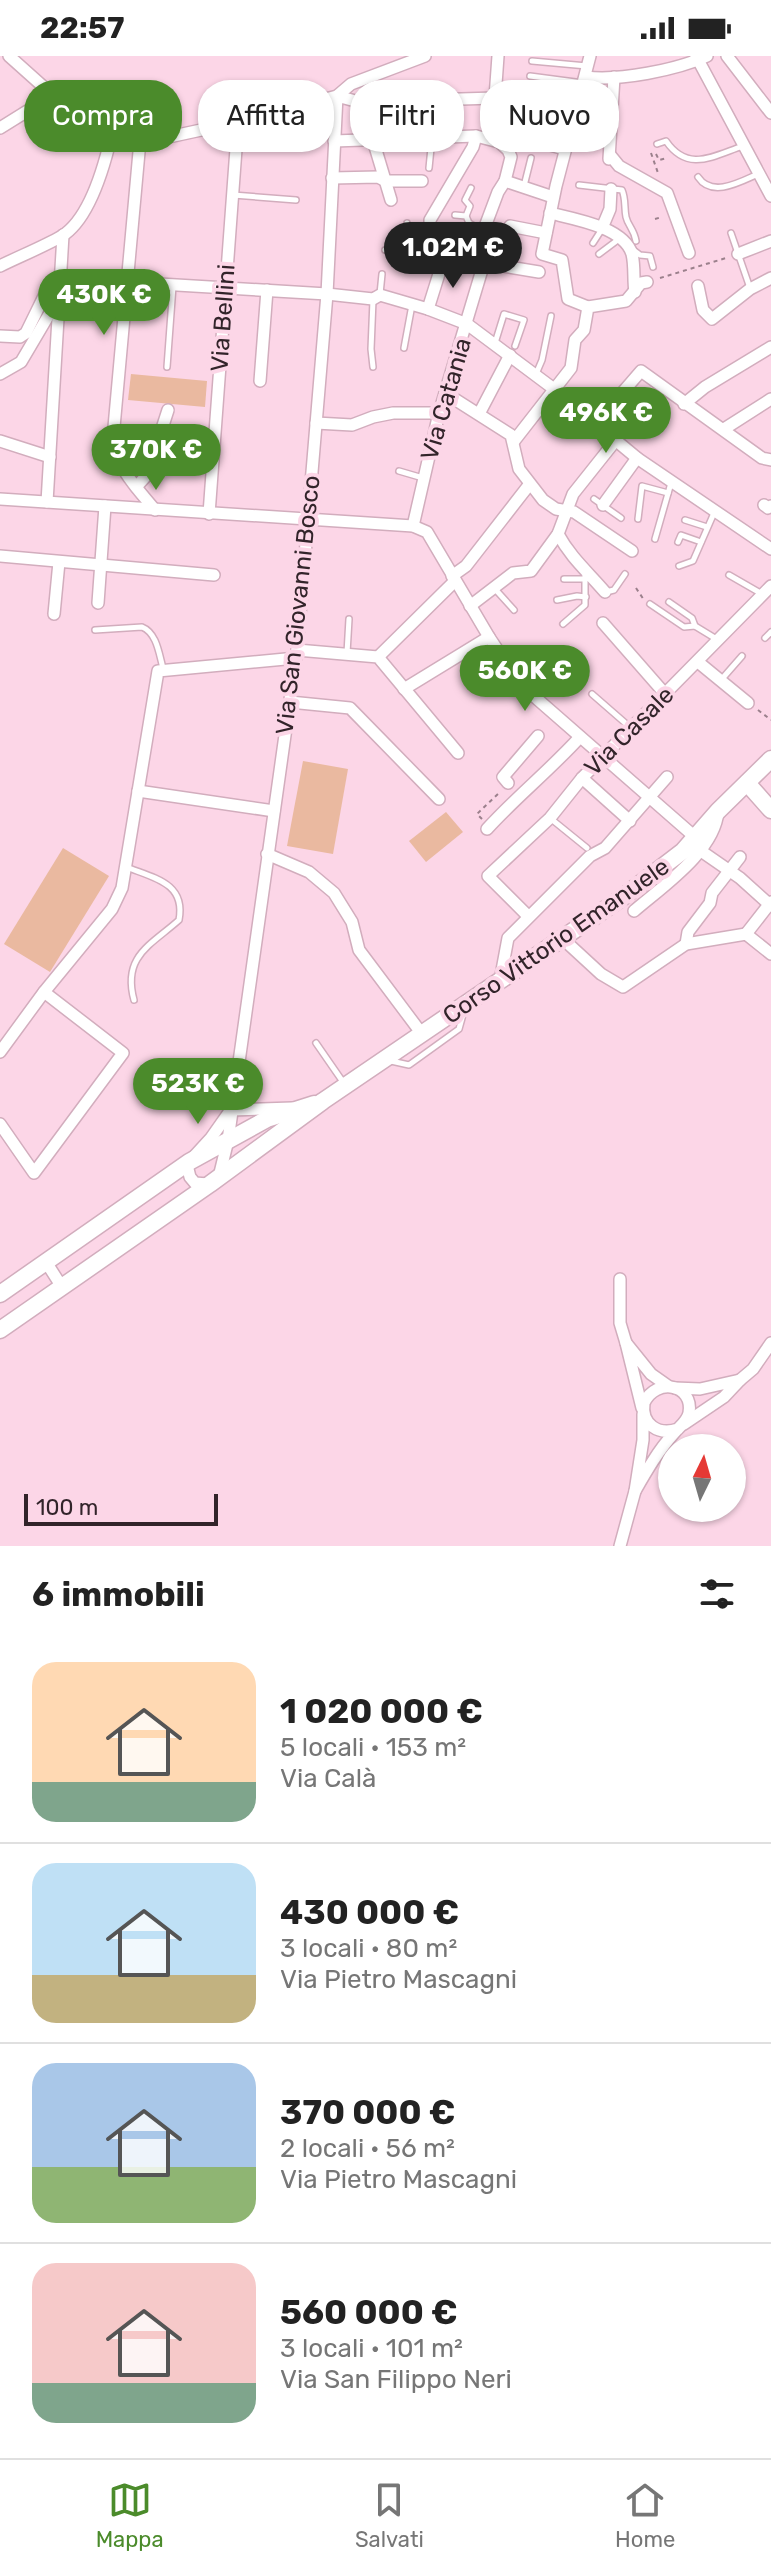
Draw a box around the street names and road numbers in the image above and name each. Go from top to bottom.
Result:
street label: Via Bellini [205,263,241,373]
street label: Via Catania [415,335,477,463]
street label: Via San Giovanni Bosco [270,474,326,736]
street label: Via Casale [579,681,679,781]
street label: Corso Vittorio Emanuele [438,852,674,1030]

